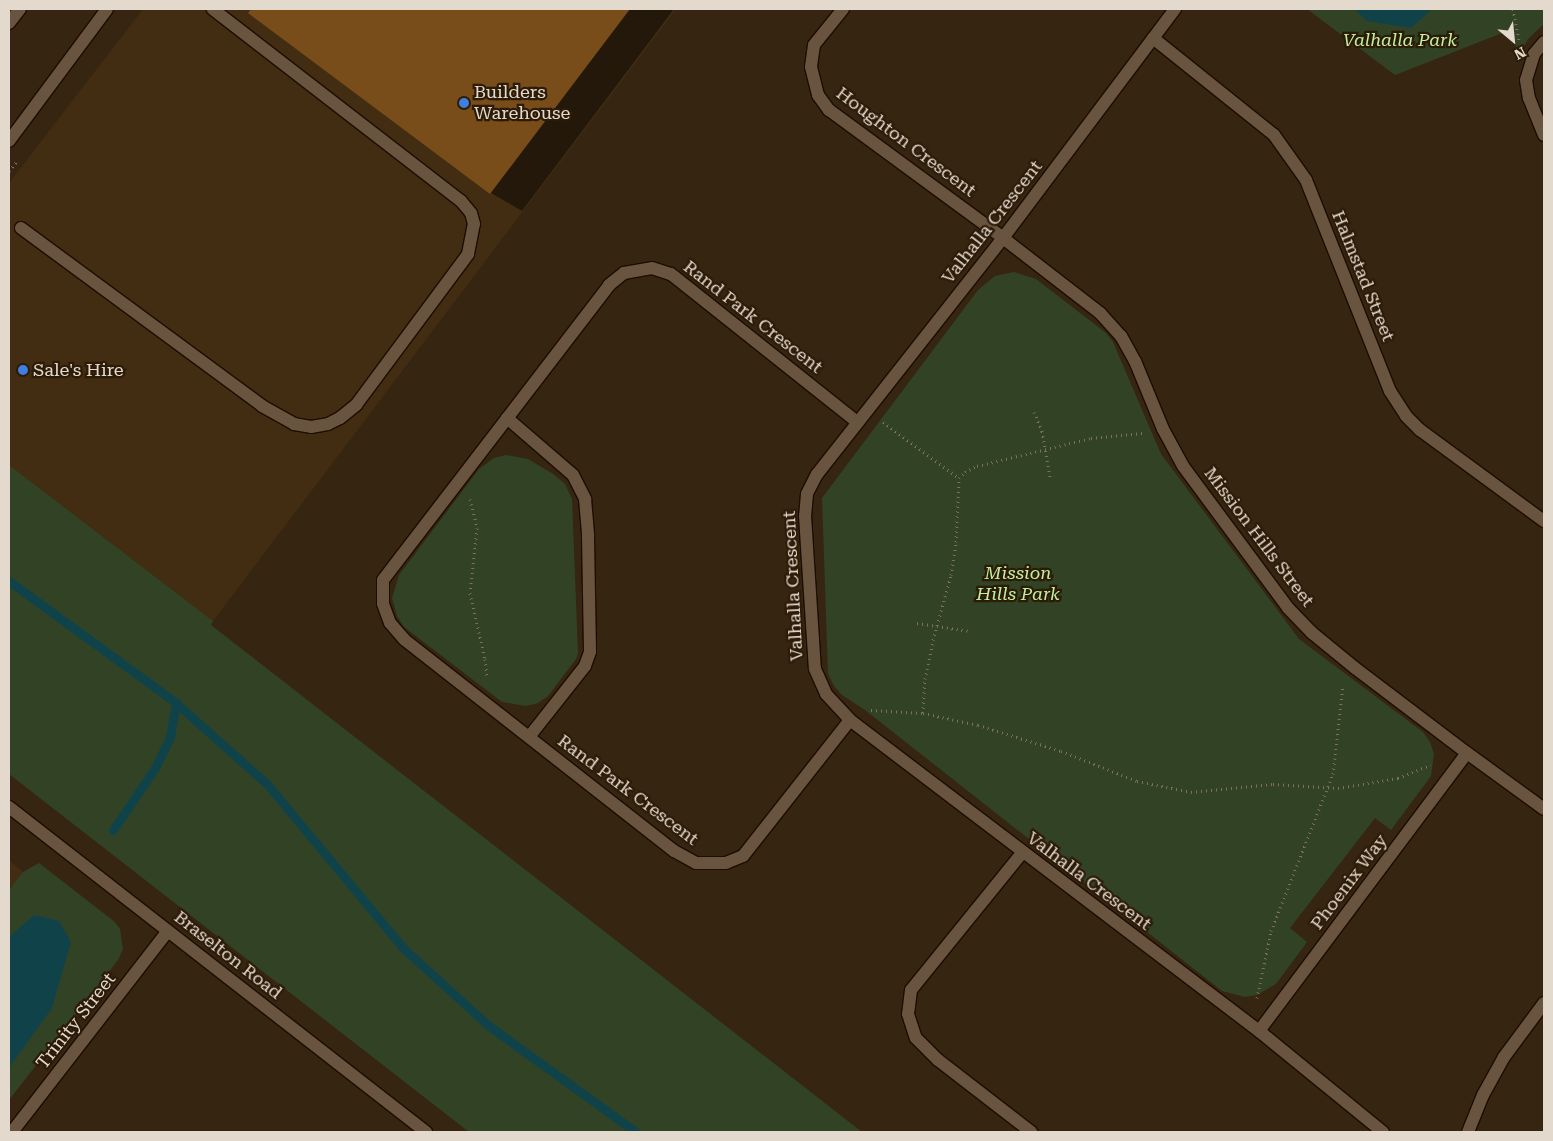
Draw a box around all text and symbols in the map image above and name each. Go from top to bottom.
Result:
north arrow [1488,15,1538,65]
park label: Valhalla Park [1343,29,1457,51]
text: N [1512,44,1529,63]
place label: Builders Warehouse [474,82,570,125]
street label: Houghton Crescent [832,82,980,202]
marker: Builders Warehouse [458,97,470,109]
street label: Valhalla Crescent [937,156,1047,288]
street label: Halmstad Street [1327,208,1399,344]
street label: Rand Park Crescent [679,256,827,378]
place label: Sale's Hire [33,359,124,381]
marker: Sale's Hire [17,364,29,376]
street label: Mission Hills Street [1199,463,1319,611]
street label: Valhalla Crescent [778,510,808,662]
park label: Mission Hills Park [976,563,1060,606]
street label: Rand Park Crescent [553,730,703,850]
street label: Valhalla Crescent [1022,827,1156,935]
street label: Phoenix Way [1306,830,1392,934]
street label: Braselton Road [170,906,286,1004]
street label: Trinity Street [32,969,120,1073]

